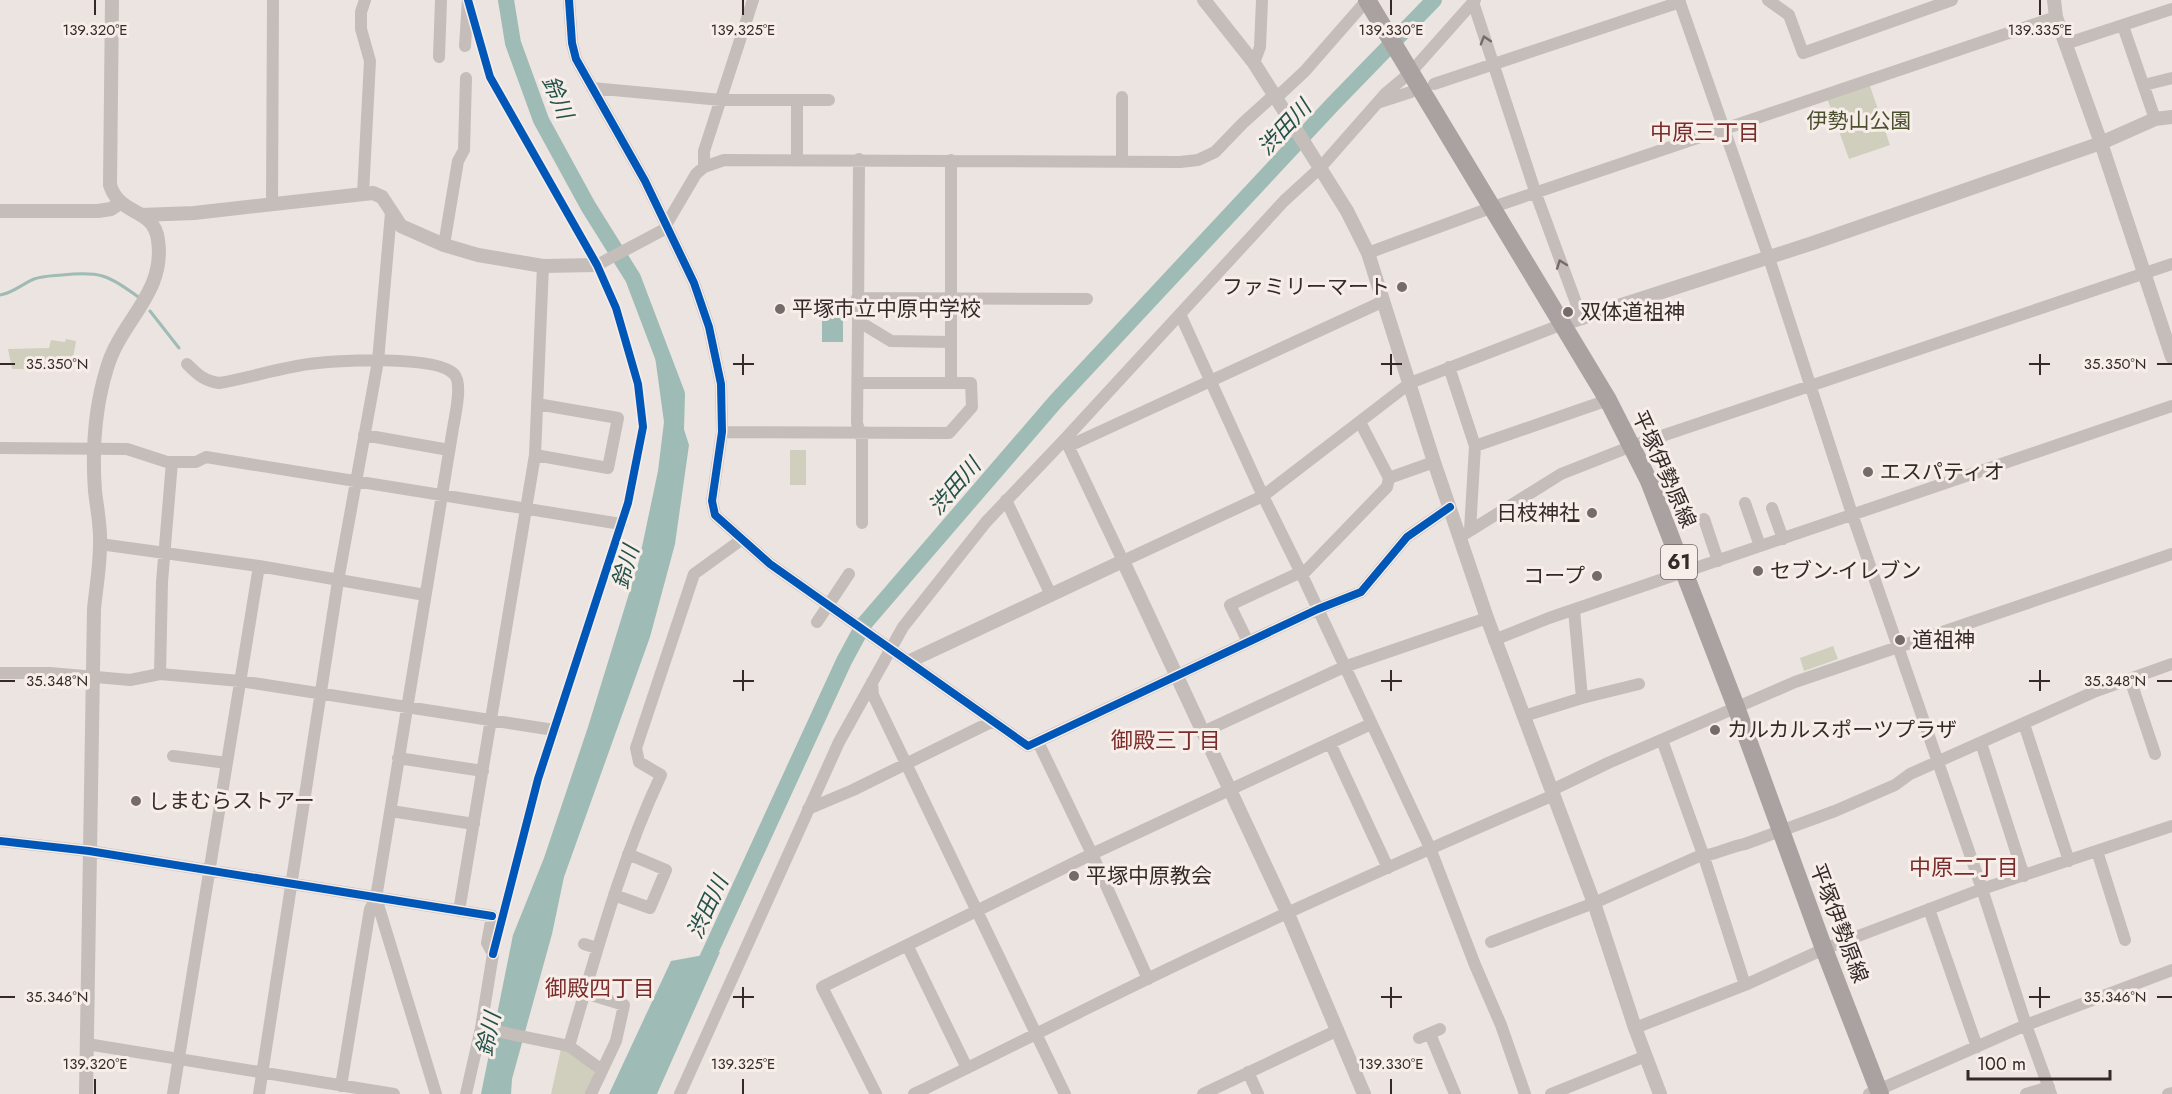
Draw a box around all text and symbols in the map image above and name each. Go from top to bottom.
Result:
text: 139.320°E [62,19,128,41]
text: 139.325°E [711,19,775,41]
text: 139.330°E [1359,19,1423,41]
text: 139.335°E [2008,19,2072,41]
one-way arrow [1480,35,1492,46]
water label: 鈴川 [535,70,582,125]
water label: 渋田川 [1250,90,1320,162]
park label: 伊勢山公園 [1807,106,1912,136]
district label: 中原三丁目 [1650,116,1760,148]
one-way arrow [1556,259,1569,270]
place label: ファミリーマート [1222,272,1390,302]
marker: ファミリーマート [1395,280,1409,294]
place label: 平塚市立中原中学校 [792,294,981,324]
place label: 双体道祖神 [1580,297,1685,327]
marker: 平塚市立中原中学校 [773,302,787,316]
marker: 双体道祖神 [1561,305,1575,319]
text: 35.350°N [26,353,88,375]
text: 35.350°N [2084,353,2146,375]
street label: 平塚伊勢原線 [1625,405,1703,533]
water label: 渋田川 [920,449,989,521]
place label: エスパティオ [1880,457,2005,487]
marker: エスパティオ [1861,465,1875,479]
place label: 日枝神社 [1496,498,1580,528]
marker: 日枝神社 [1585,506,1599,520]
water label: 鈴川 [604,540,647,593]
road number: 61 [1661,545,1697,579]
place label: セブン-イレブン [1770,556,1921,586]
place label: コープ [1523,561,1585,591]
marker: セブン-イレブン [1751,564,1765,578]
marker: コープ [1590,569,1604,583]
place label: 道祖神 [1912,625,1975,655]
marker: 道祖神 [1893,633,1907,647]
text: 35.348°N [26,670,88,692]
text: 35.348°N [2084,670,2146,692]
place label: カルカルスポーツプラザ [1727,715,1957,745]
marker: カルカルスポーツプラザ [1708,723,1722,737]
district label: 御殿三丁目 [1111,724,1221,756]
place label: しまむらストアー [148,786,315,816]
marker: しまむらストアー [129,794,143,808]
district label: 中原二丁目 [1909,851,2019,883]
street label: 平塚伊勢原線 [1802,859,1876,987]
place label: 平塚中原教会 [1086,861,1212,891]
water label: 渋田川 [679,869,736,944]
marker: 平塚中原教会 [1067,869,1081,883]
district label: 御殿四丁目 [545,972,655,1004]
text: 35.346°N [26,986,88,1008]
text: 35.346°N [2084,986,2146,1008]
water label: 鈴川 [468,1007,509,1059]
scale bar [1968,1043,2110,1081]
text: 100 m [1977,1051,2026,1077]
text: 139.320°E [62,1053,128,1075]
text: 139.325°E [711,1053,775,1075]
text: 139.330°E [1359,1053,1423,1075]

